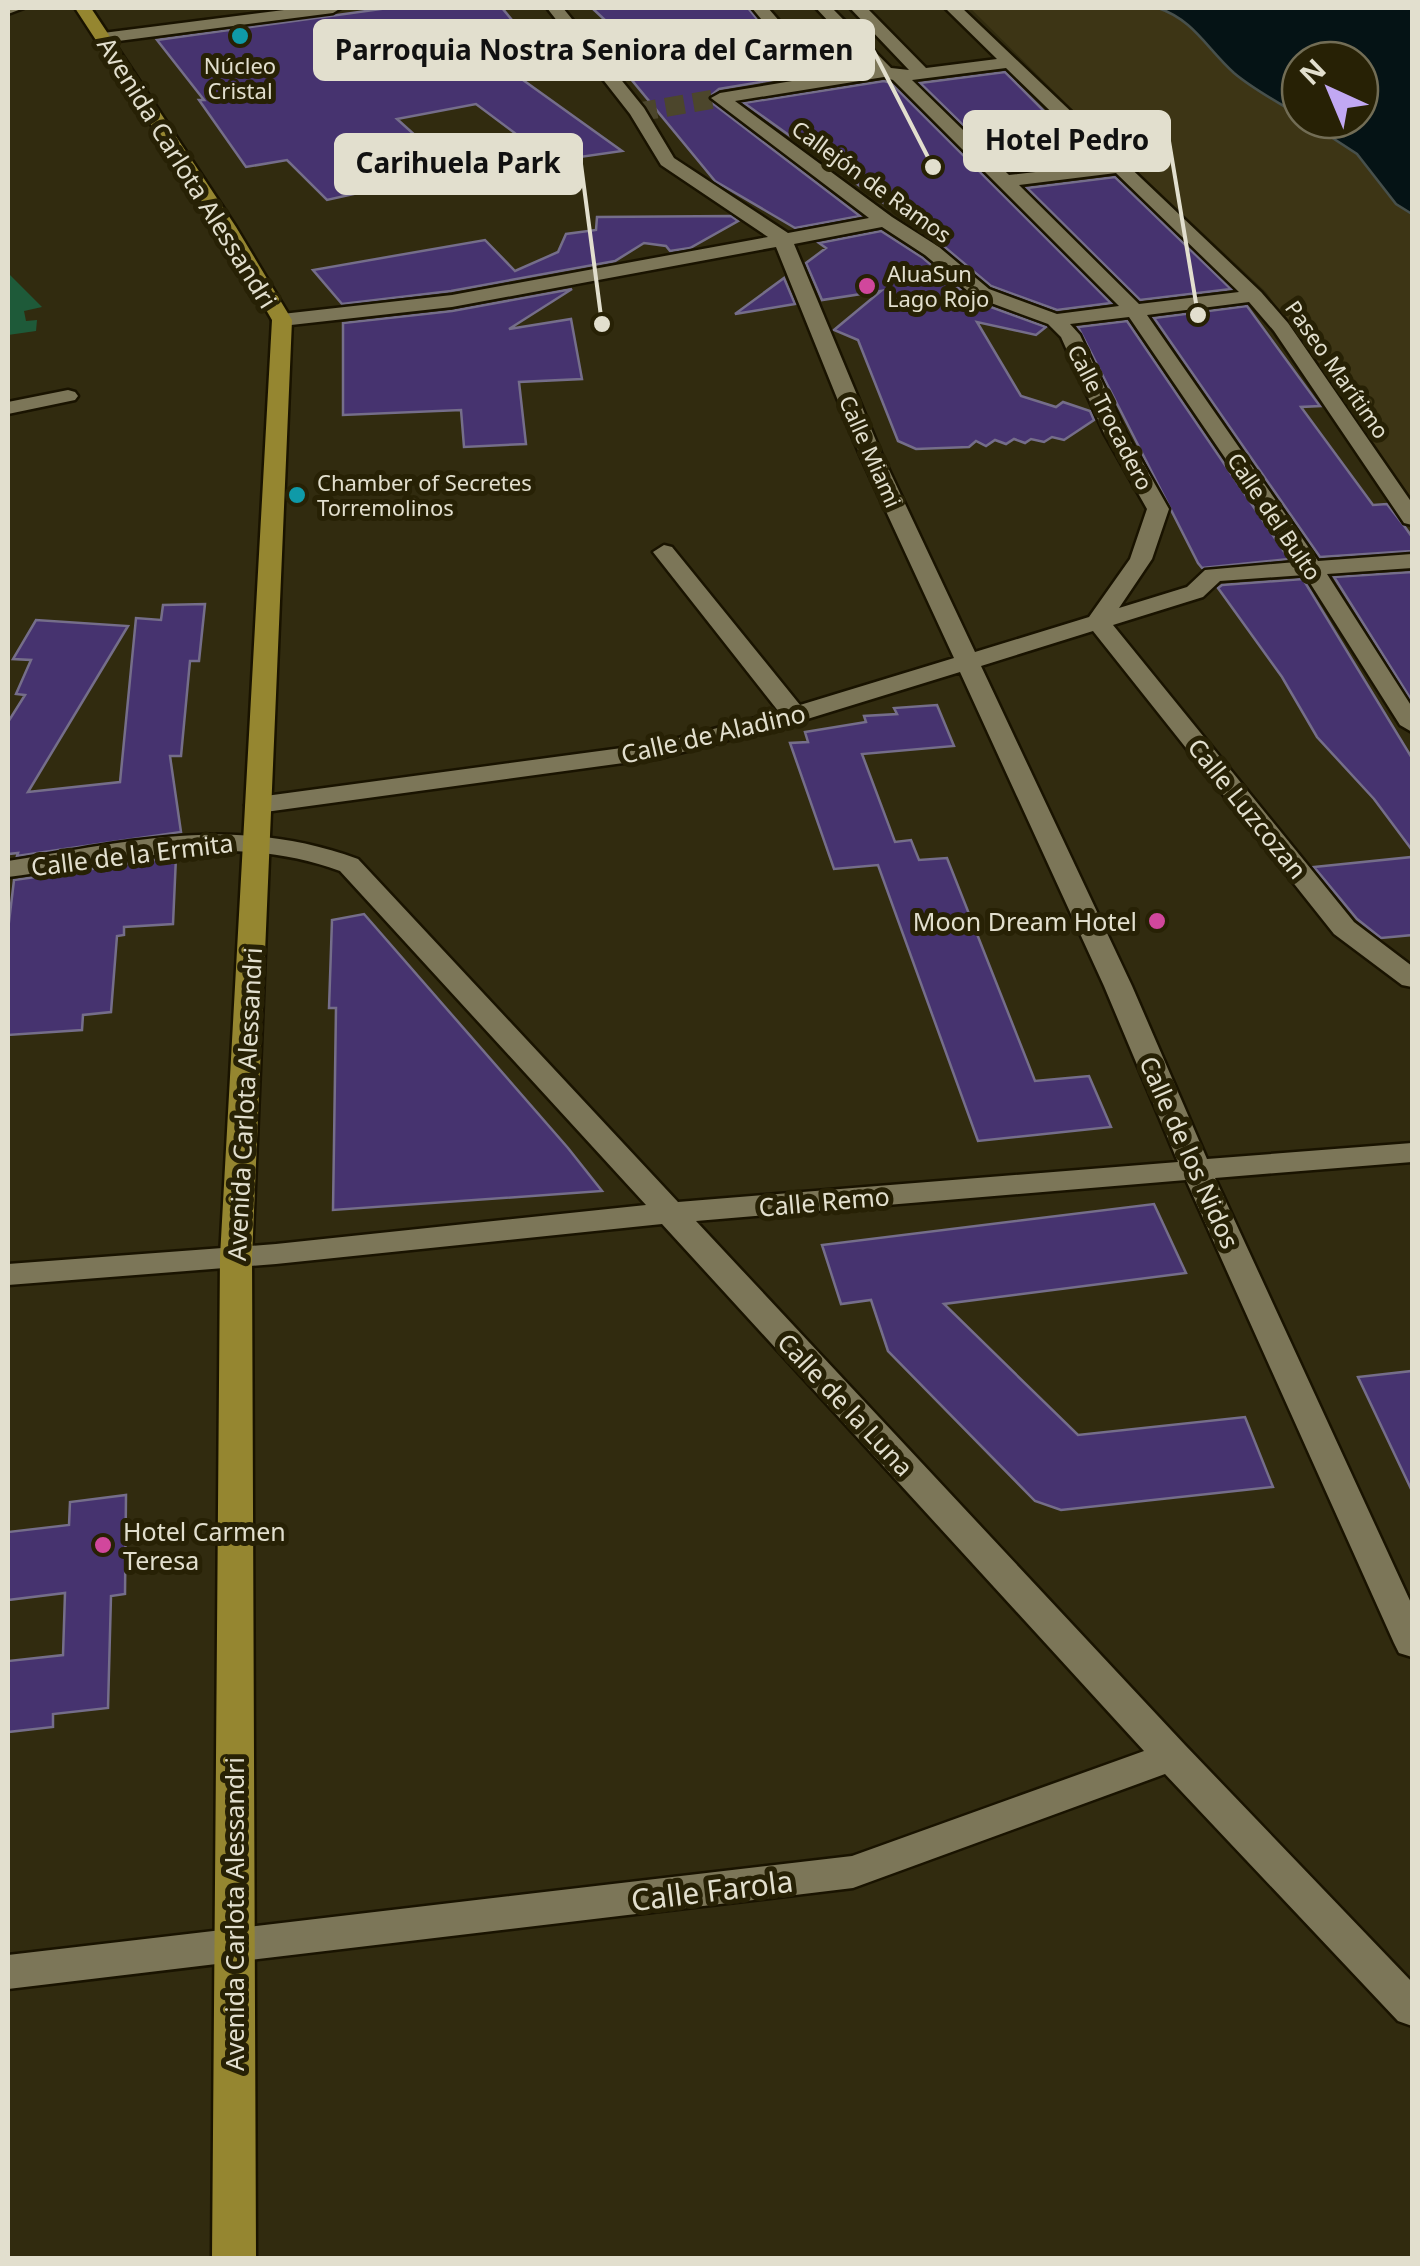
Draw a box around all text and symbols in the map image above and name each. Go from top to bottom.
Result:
callout: Parroquia Nostra Seniora del Carmen [315,21,873,79]
marker: Núcleo Cristal [229,25,251,47]
street label: Avenida Carlota Alessandri [90,30,286,314]
text: Parroquia Nostra Seniora del Carmen [335,30,853,68]
north arrow [1280,40,1380,140]
place label: Núcleo Cristal [204,50,276,105]
text: N [1291,50,1333,93]
callout: Hotel Pedro [965,112,1169,170]
street label: Callejón de Ramos [786,113,958,249]
text: Hotel Pedro [985,120,1149,158]
callout: Carihuela Park [336,135,581,193]
text: Carihuela Park [355,143,561,181]
place label: AluaSun Lago Rojo [887,258,989,313]
marker: AluaSun Lago Rojo [856,275,878,297]
street label: Paseo Marítimo [1279,294,1397,444]
street label: Calle Trocadero [1061,339,1161,495]
street label: Calle Miami [833,390,909,512]
street label: Calle del Bulto [1221,446,1329,586]
place label: Chamber of Secretes Torremolinos [317,467,532,522]
marker: Chamber of Secretes Torremolinos [286,484,308,506]
street label: Calle de Aladino [618,695,808,771]
street label: Calle Luzcozan [1181,731,1315,885]
street label: Calle de la Ermita [29,825,235,883]
place label: Moon Dream Hotel [913,904,1137,938]
marker: Moon Dream Hotel [1146,910,1168,932]
street label: Avenida Carlota Alessandri [219,946,269,1262]
street label: Calle de los Nidos [1132,1050,1248,1254]
street label: Calle Remo [757,1178,891,1224]
street label: Calle de la Luna [771,1325,921,1483]
place label: Hotel Carmen Teresa [123,1514,286,1577]
marker: Hotel Carmen Teresa [92,1534,114,1556]
street label: Avenida Carlota Alessandri [217,1757,251,2071]
street label: Calle Farola [629,1860,795,1920]

